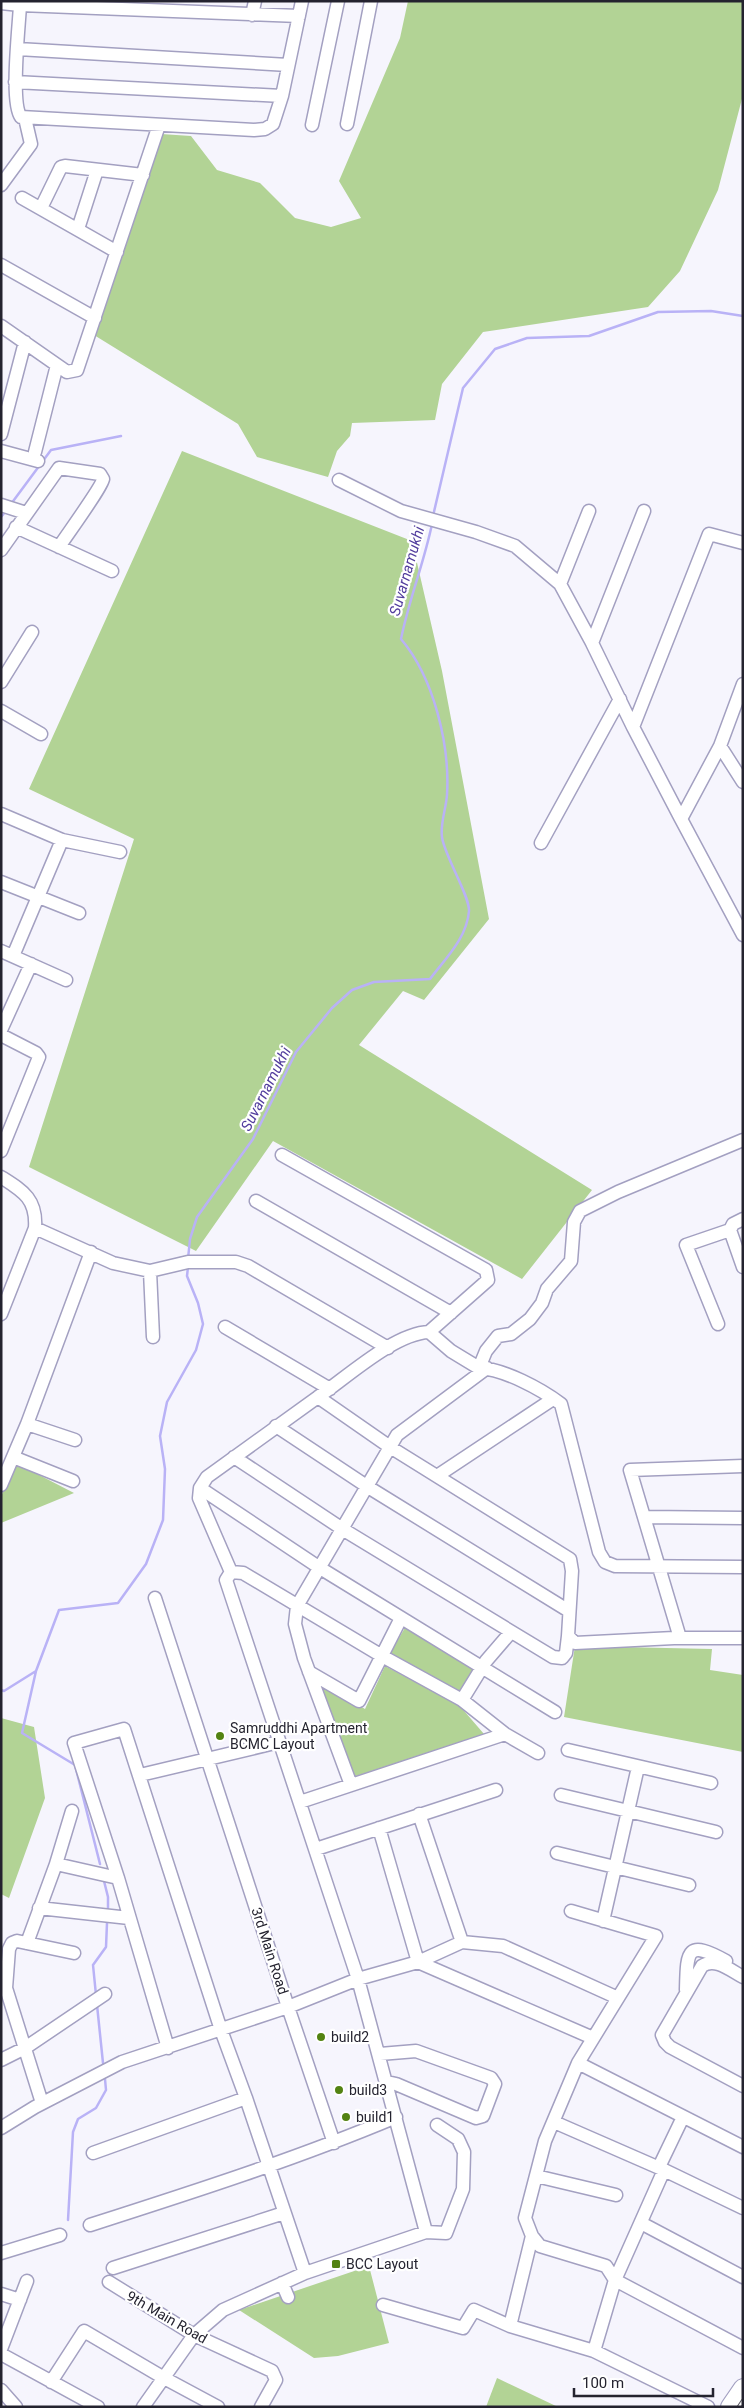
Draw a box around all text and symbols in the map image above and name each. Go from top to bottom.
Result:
water label: Suvarnamukhi [386,524,428,618]
water label: Suvarnamukhi [237,1043,295,1134]
place label: Samruddhi Apartment BCMC Layout [230,1720,368,1752]
marker: Samruddhi Apartment BCMC Layout [214,1730,226,1742]
street label: 3rd Main Road [248,1906,292,1996]
place label: build2 [331,2029,369,2045]
marker: build2 [315,2031,327,2043]
place label: build3 [349,2082,387,2098]
marker: build3 [333,2084,345,2096]
place label: build1 [356,2109,394,2125]
marker: build1 [340,2111,352,2123]
place label: BCC Layout [346,2256,419,2272]
marker: BCC Layout [330,2258,342,2270]
street label: 9th Main Road [124,2288,210,2346]
scale bar [574,2366,713,2398]
text: 100 m [582,2374,624,2392]

